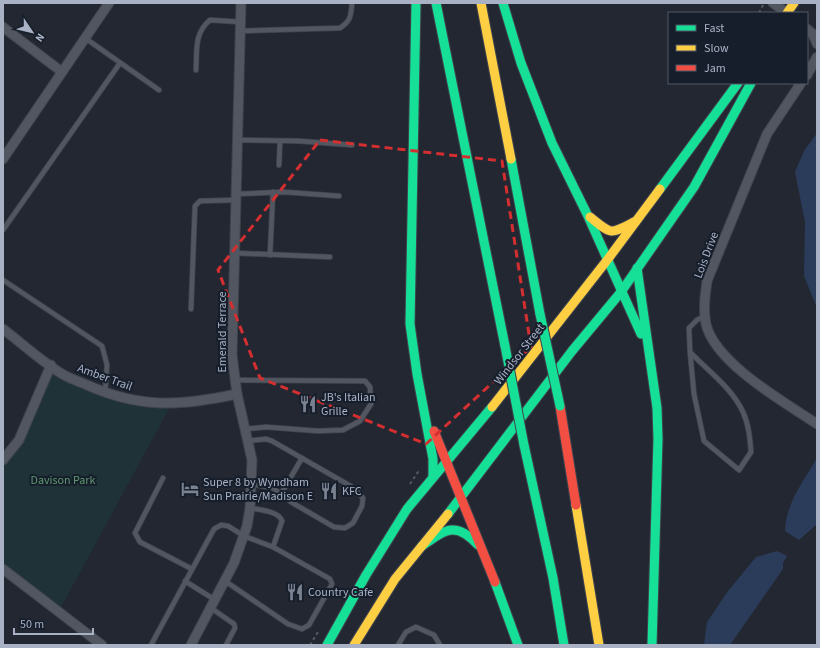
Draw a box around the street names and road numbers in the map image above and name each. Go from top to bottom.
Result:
street label: Lois Drive [690,229,723,281]
street label: Emerald Terrace [214,291,231,373]
street label: Windsor Street [490,320,549,389]
street label: Amber Trail [75,360,135,395]

